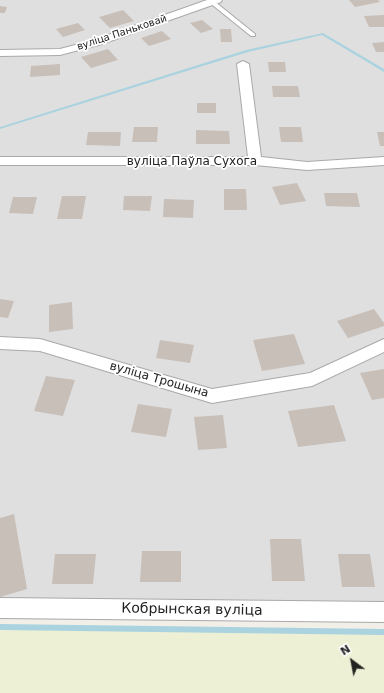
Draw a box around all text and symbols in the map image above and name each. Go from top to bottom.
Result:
street label: вуліца Паньковай [76,13,168,53]
street label: вуліца Паўла Сухога [127,155,257,169]
street label: вуліца Трошына [108,359,210,401]
street label: Кобрынская вуліца [121,600,263,620]
north arrow [332,641,372,681]
text: N [338,642,353,658]

